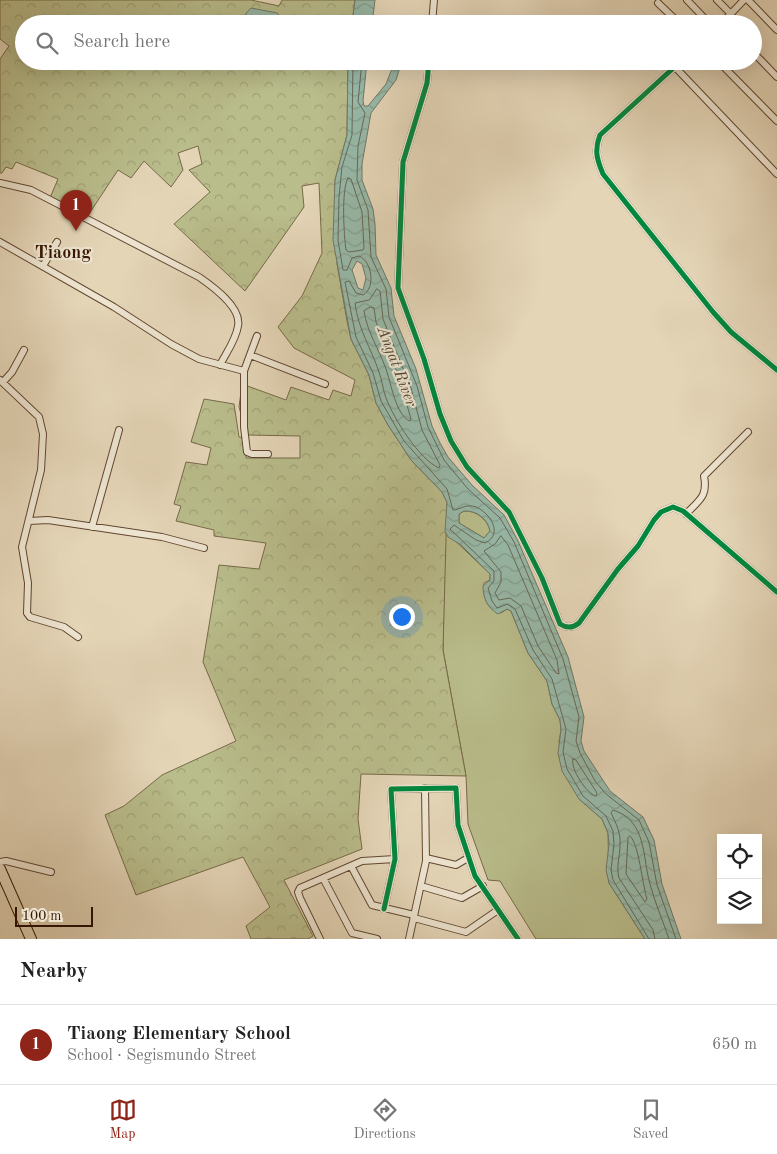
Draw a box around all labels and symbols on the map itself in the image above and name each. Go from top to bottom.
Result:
pin: 1 [60,190,92,231]
district label: Tiaong [35,244,91,262]
water label: Angat River [373,323,419,410]
your location [389,604,415,630]
scale bar [15,904,92,927]

